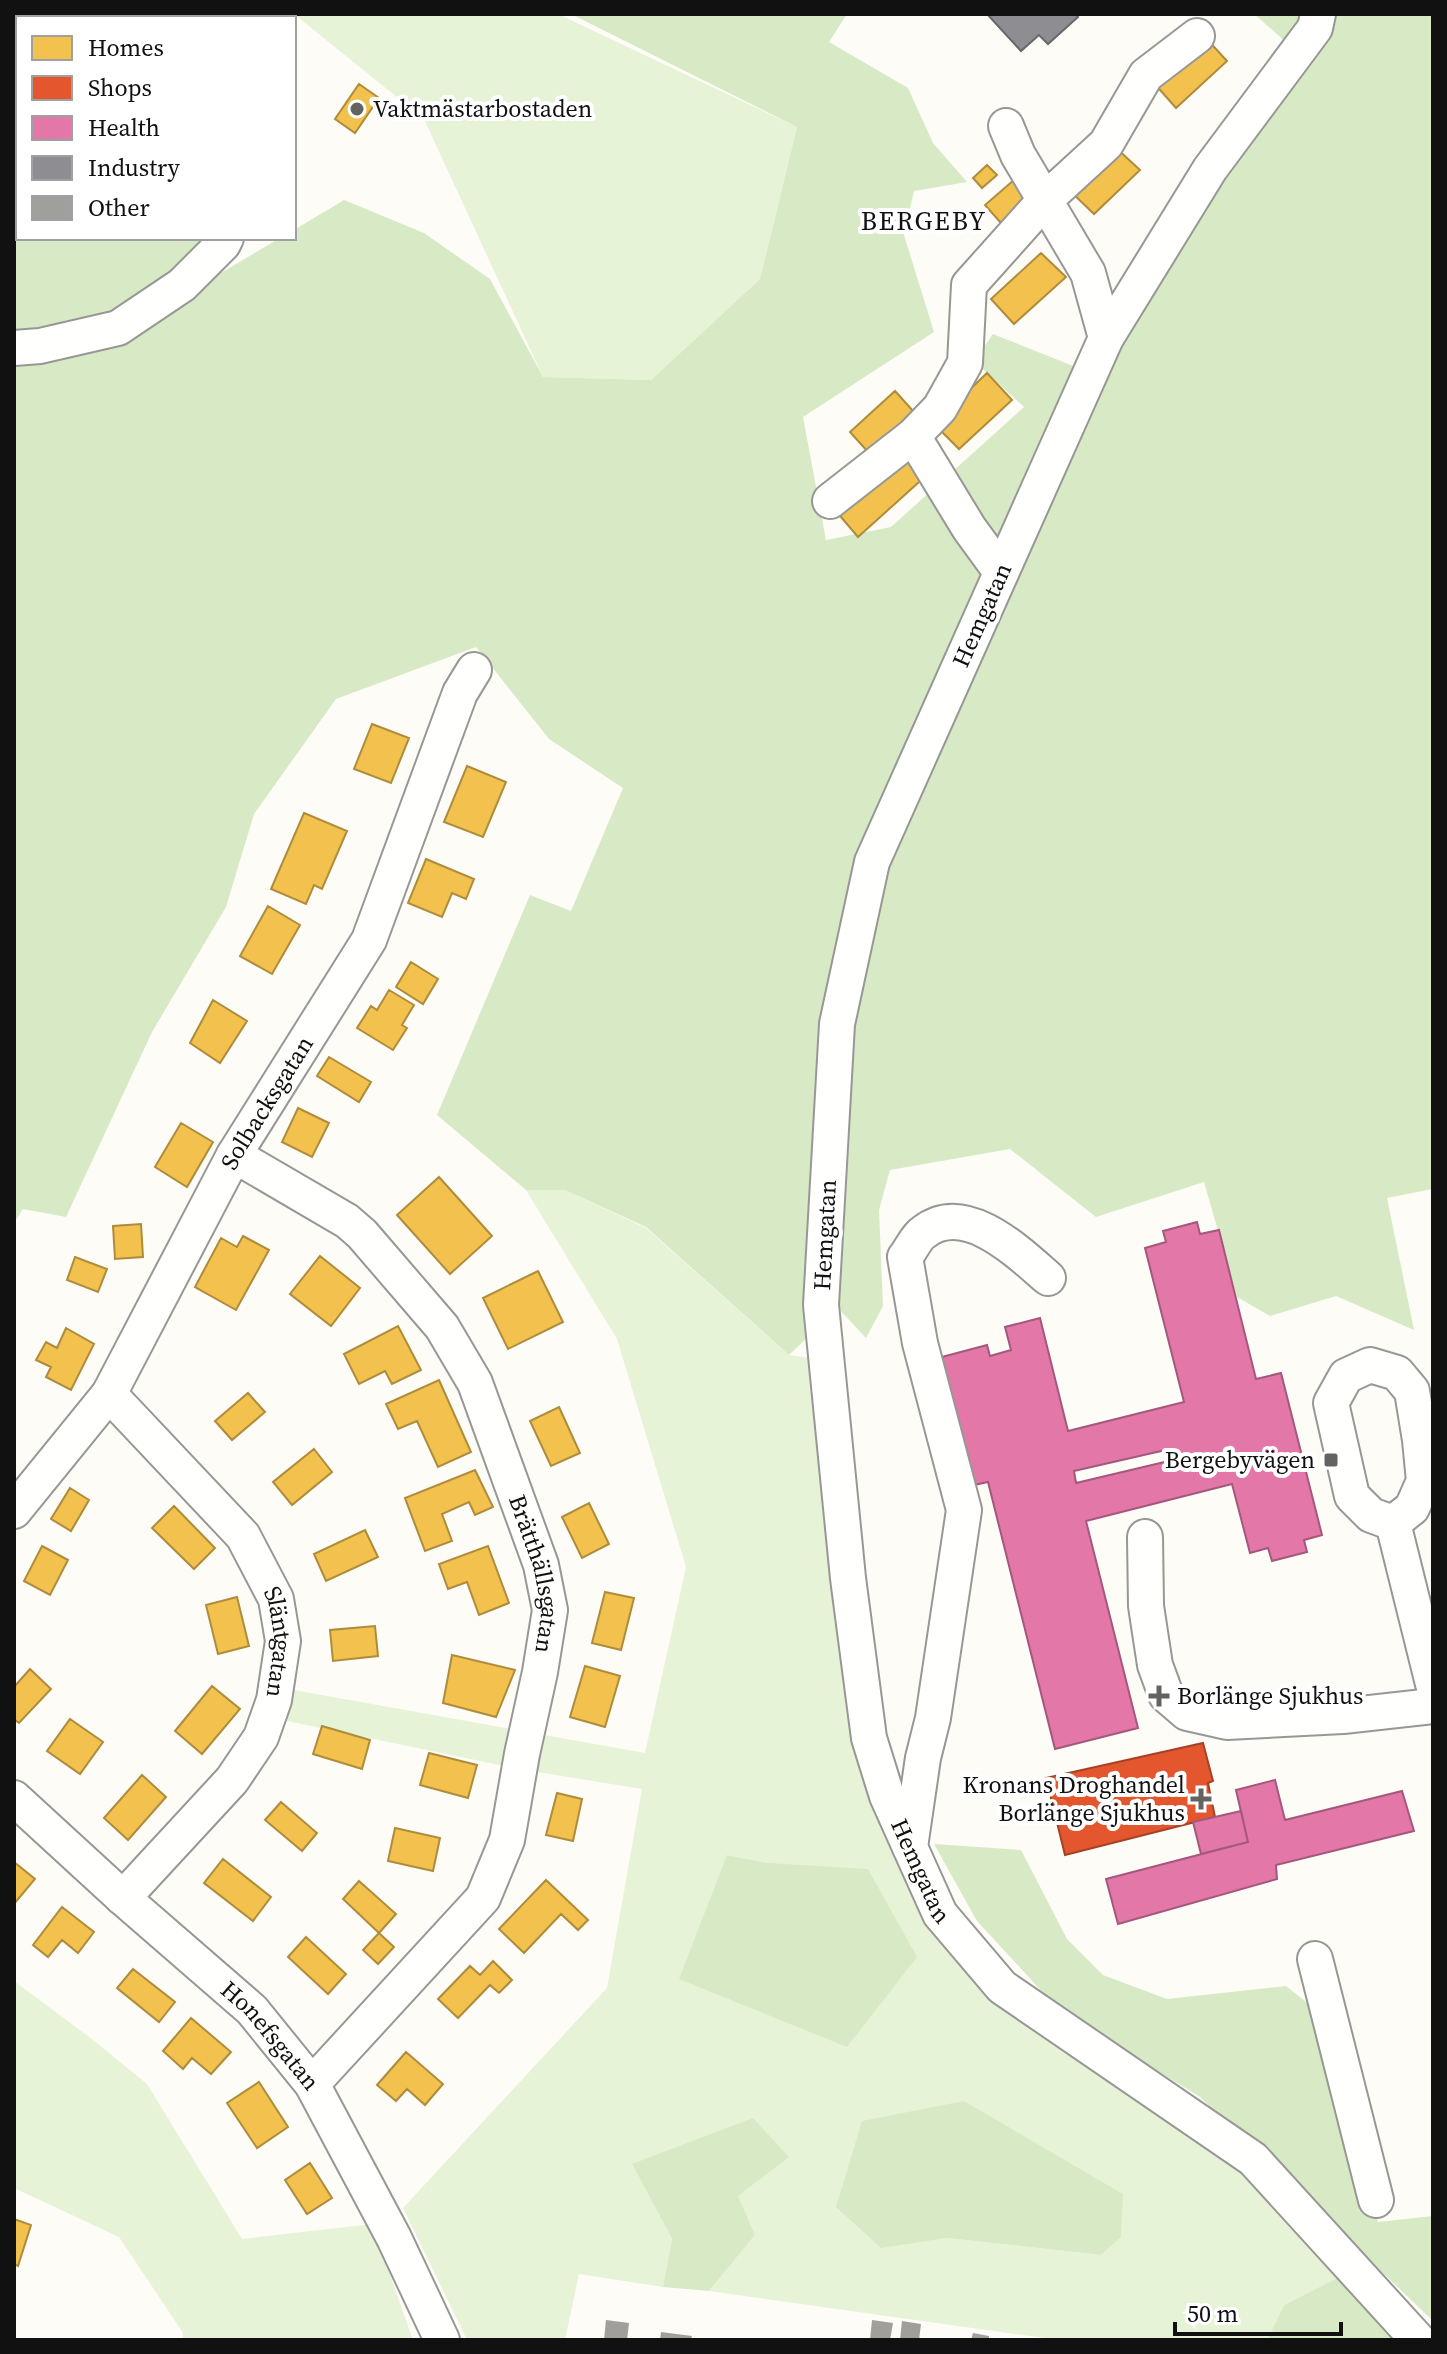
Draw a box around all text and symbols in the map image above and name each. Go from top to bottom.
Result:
legend [16,16,296,240]
text: Homes [88,31,164,64]
text: Shops [88,71,152,104]
place label: Vaktmästarbostaden [373,92,592,125]
marker: Vaktmästarbostaden [348,100,366,118]
text: Health [88,111,160,144]
text: Industry [88,151,180,184]
text: Other [88,191,150,224]
district label: BERGEBY [861,203,987,239]
street label: Hemgatan [944,557,1019,672]
street label: Solbacksgatan [212,1030,321,1175]
street label: Hemgatan [805,1179,844,1291]
place label: Bergebyvägen [1165,1443,1315,1476]
marker: Bergebyvägen [1322,1451,1340,1469]
street label: Brätthällsgatan [501,1490,567,1656]
street label: Släntgatan [256,1580,300,1700]
place label: Borlänge Sjukhus [1177,1679,1364,1712]
marker: Borlänge Sjukhus [1148,1685,1170,1707]
place label: Kronans Droghandel Borlänge Sjukhus [963,1768,1185,1829]
marker: Kronans Droghandel Borlänge Sjukhus [1192,1790,1210,1808]
street label: Hemgatan [883,1813,958,1931]
street label: Honefsgatan [214,1973,328,2097]
scale bar [1175,2286,1341,2336]
text: 50 m [1187,2297,1238,2330]

